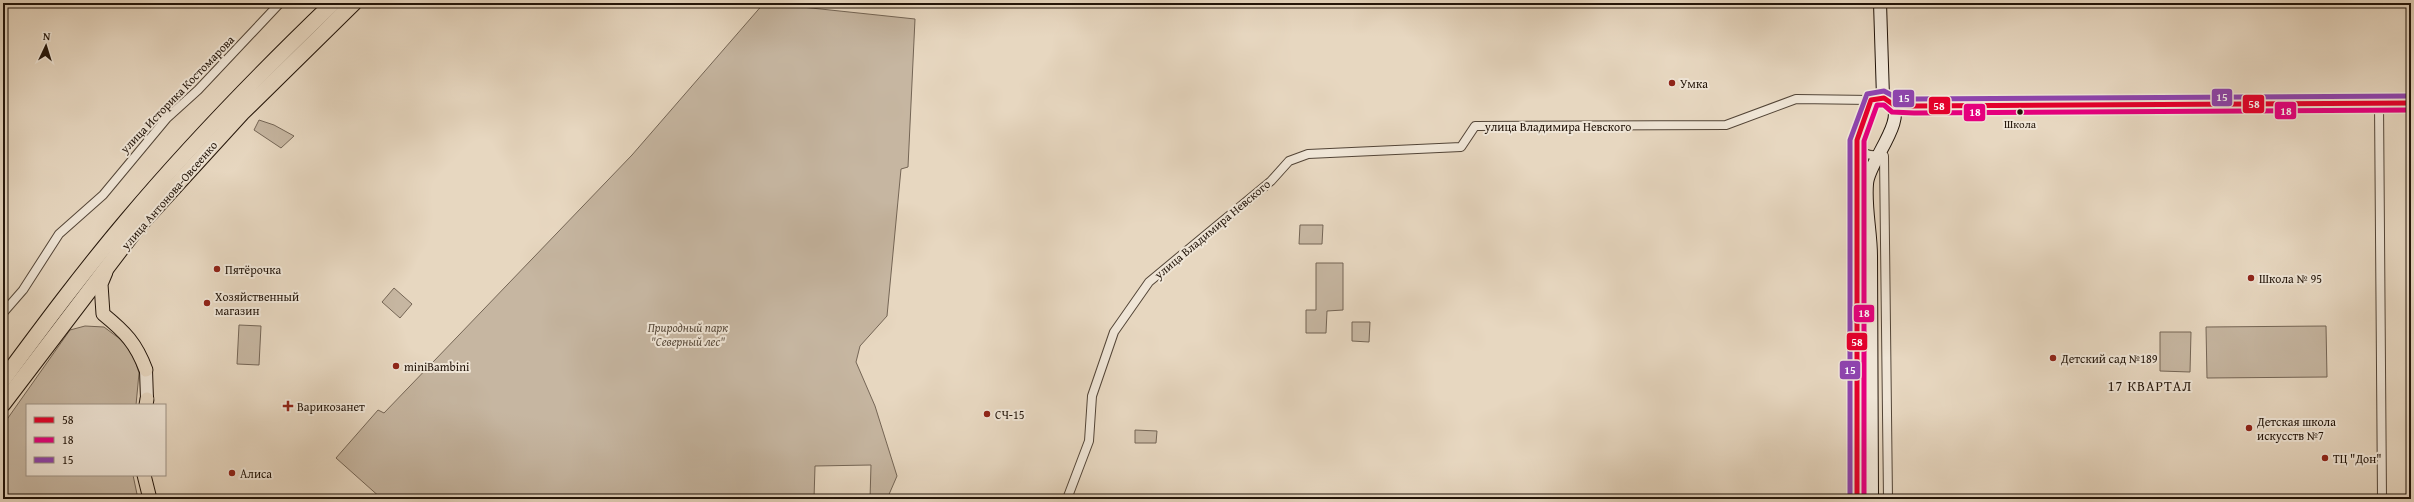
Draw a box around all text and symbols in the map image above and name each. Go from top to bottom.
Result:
north arrow [26,26,66,66]
text: N [42,28,52,44]
street label: улица Историка Костомарова [115,31,238,157]
place label: Умка [1680,75,1708,92]
marker: Умка [1667,78,1677,88]
line badge: 15 [2211,88,2233,107]
line badge: 15 [1892,89,1915,108]
text: 15 [2216,89,2228,105]
text: 15 [1898,90,1910,106]
line badge: 58 [2242,94,2265,114]
line badge: 58 [1928,96,1951,115]
text: 58 [2248,96,2260,112]
text: 58 [1933,98,1945,114]
line badge: 18 [2274,101,2297,120]
line badge: 18 [1963,103,1986,122]
text: 18 [2280,103,2292,119]
text: 18 [1969,104,1981,120]
marker: Школа [2015,107,2025,117]
place label: Школа [2004,116,2037,132]
street label: улица Владимира Невского [1484,118,1631,135]
street label: улица Антонова-Овсеенко [116,137,221,254]
street label: улица Владимира Невского [1150,175,1274,283]
place label: Пятёрочка [225,261,282,278]
marker: Пятёрочка [212,264,222,274]
place label: Школа № 95 [2259,270,2322,287]
marker: Школа № 95 [2246,273,2256,283]
place label: Хозяйственный магазин [215,288,299,319]
marker: Хозяйственный магазин [202,298,212,308]
line badge: 18 [1853,304,1875,323]
text: 18 [1858,305,1870,321]
park label: Природный парк "Северный лес" [648,319,728,350]
line badge: 58 [1846,332,1868,351]
text: 58 [1851,334,1863,350]
place label: Детский сад №189 [2060,350,2158,367]
marker: Детский сад №189 [2048,353,2058,363]
place label: miniBambini [404,358,470,375]
line badge: 15 [1839,360,1861,380]
marker: miniBambini [391,361,401,371]
text: 15 [1844,362,1856,378]
district label: 17 КВАРТАЛ [2108,376,2192,396]
place label: Варикозанет [297,398,365,415]
marker: Варикозанет [282,400,294,412]
legend [26,404,166,476]
place label: СЧ-15 [995,406,1025,423]
marker: СЧ-15 [982,409,992,419]
text: 58 [62,411,74,428]
place label: Детская школа искусств №7 [2256,413,2336,444]
marker: Детская школа искусств №7 [2244,423,2254,433]
text: 18 [62,431,74,448]
place label: ТЦ "Дон" [2333,450,2381,467]
text: 15 [62,451,74,468]
marker: ТЦ "Дон" [2320,453,2330,463]
place label: Алиса [240,465,272,482]
marker: Алиса [227,468,237,478]

